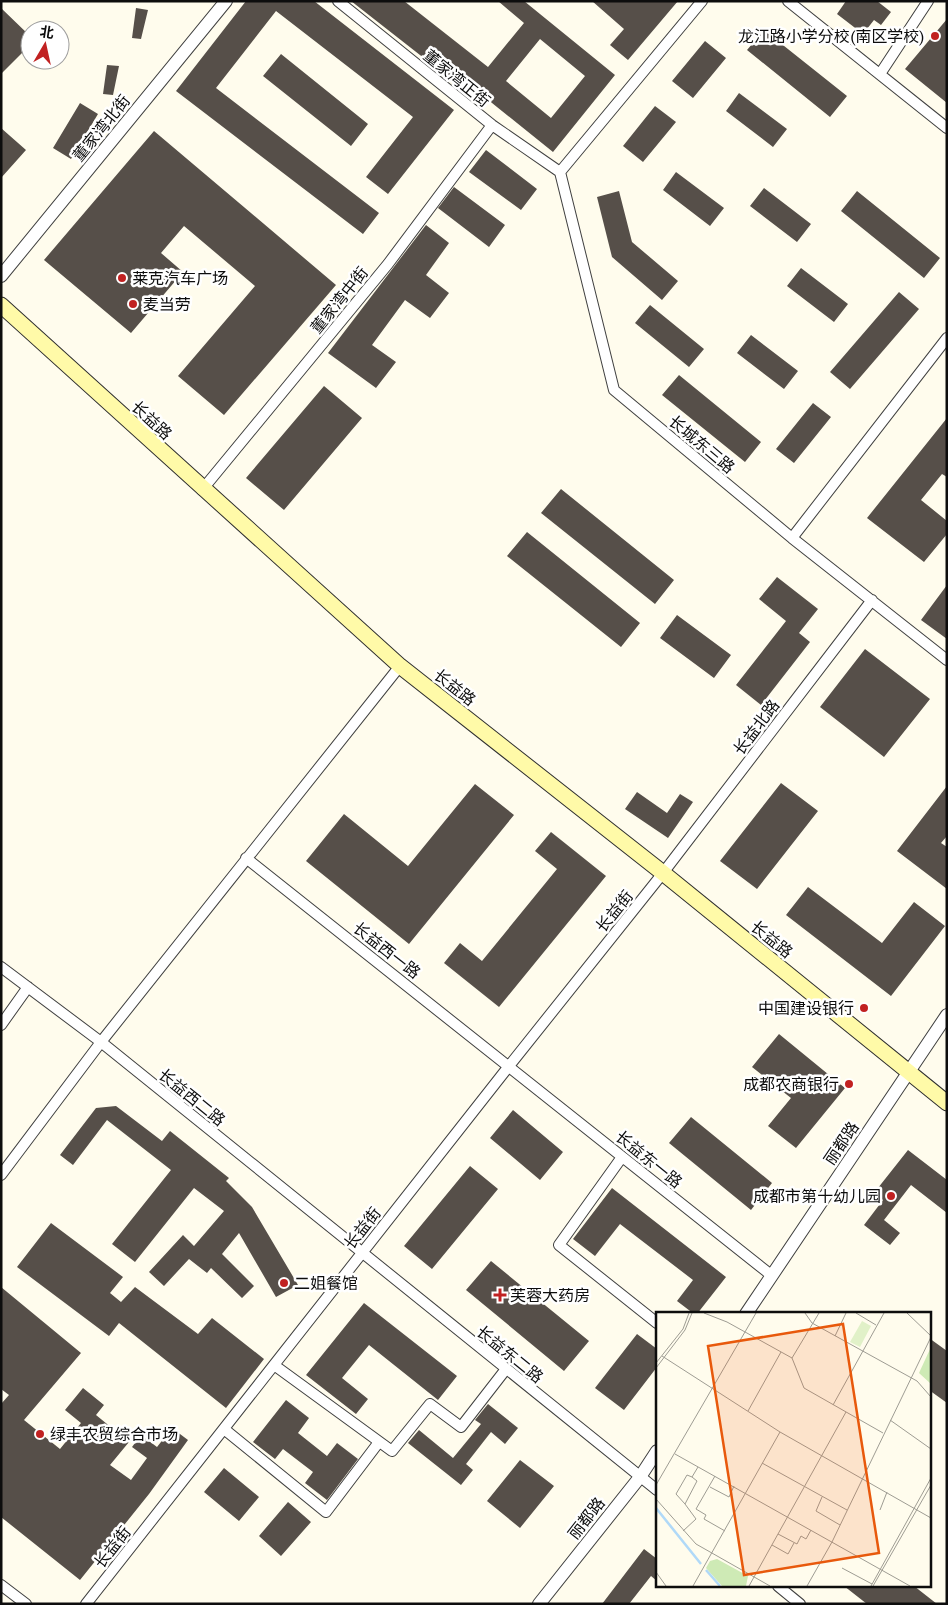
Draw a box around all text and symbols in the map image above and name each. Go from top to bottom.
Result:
north arrow [20,20,70,70]
text: 北 [39,23,55,41]
place label: 龙江路小学分校(南区学校) [738,28,925,46]
marker: 龙江路小学分校(南区学校) [929,30,941,42]
street label: 董家湾正街 [420,47,493,110]
street label: 董家湾北街 [70,92,133,165]
street label: 董家湾中街 [308,264,371,337]
place label: 莱克汽车广场 [132,270,228,287]
marker: 莱克汽车广场 [116,272,128,284]
place label: 麦当劳 [143,296,191,313]
marker: 麦当劳 [127,298,139,310]
street label: 长益路 [128,398,175,443]
street label: 长城东三路 [666,412,738,477]
street label: 长益路 [431,666,479,709]
street label: 长益北路 [730,697,782,758]
street label: 长益街 [593,887,636,935]
street label: 长益路 [748,918,796,961]
street label: 长益西一路 [350,919,423,982]
place label: 中国建设银行 [758,1000,854,1017]
marker: 中国建设银行 [858,1002,870,1014]
street label: 长益西二路 [155,1066,228,1129]
place label: 成都农商银行 [743,1076,839,1093]
marker: 成都农商银行 [843,1078,855,1090]
street label: 丽都路 [821,1119,862,1168]
street label: 长益东一路 [612,1128,685,1191]
place label: 成都市第十幼儿园 [753,1188,881,1205]
marker: 成都市第十幼儿园 [885,1190,897,1202]
street label: 长益街 [341,1204,384,1252]
place label: 二姐餐馆 [294,1275,358,1292]
marker: 二姐餐馆 [278,1277,290,1289]
place label: 芙蓉大药房 [510,1287,590,1304]
marker: 芙蓉大药房 [494,1289,506,1301]
inset map [656,1312,930,1588]
street label: 长益东二路 [473,1323,546,1386]
place label: 绿丰农贸综合市场 [50,1426,178,1443]
marker: 绿丰农贸综合市场 [34,1428,46,1440]
street label: 丽都路 [565,1494,608,1542]
street label: 长益街 [91,1523,134,1571]

